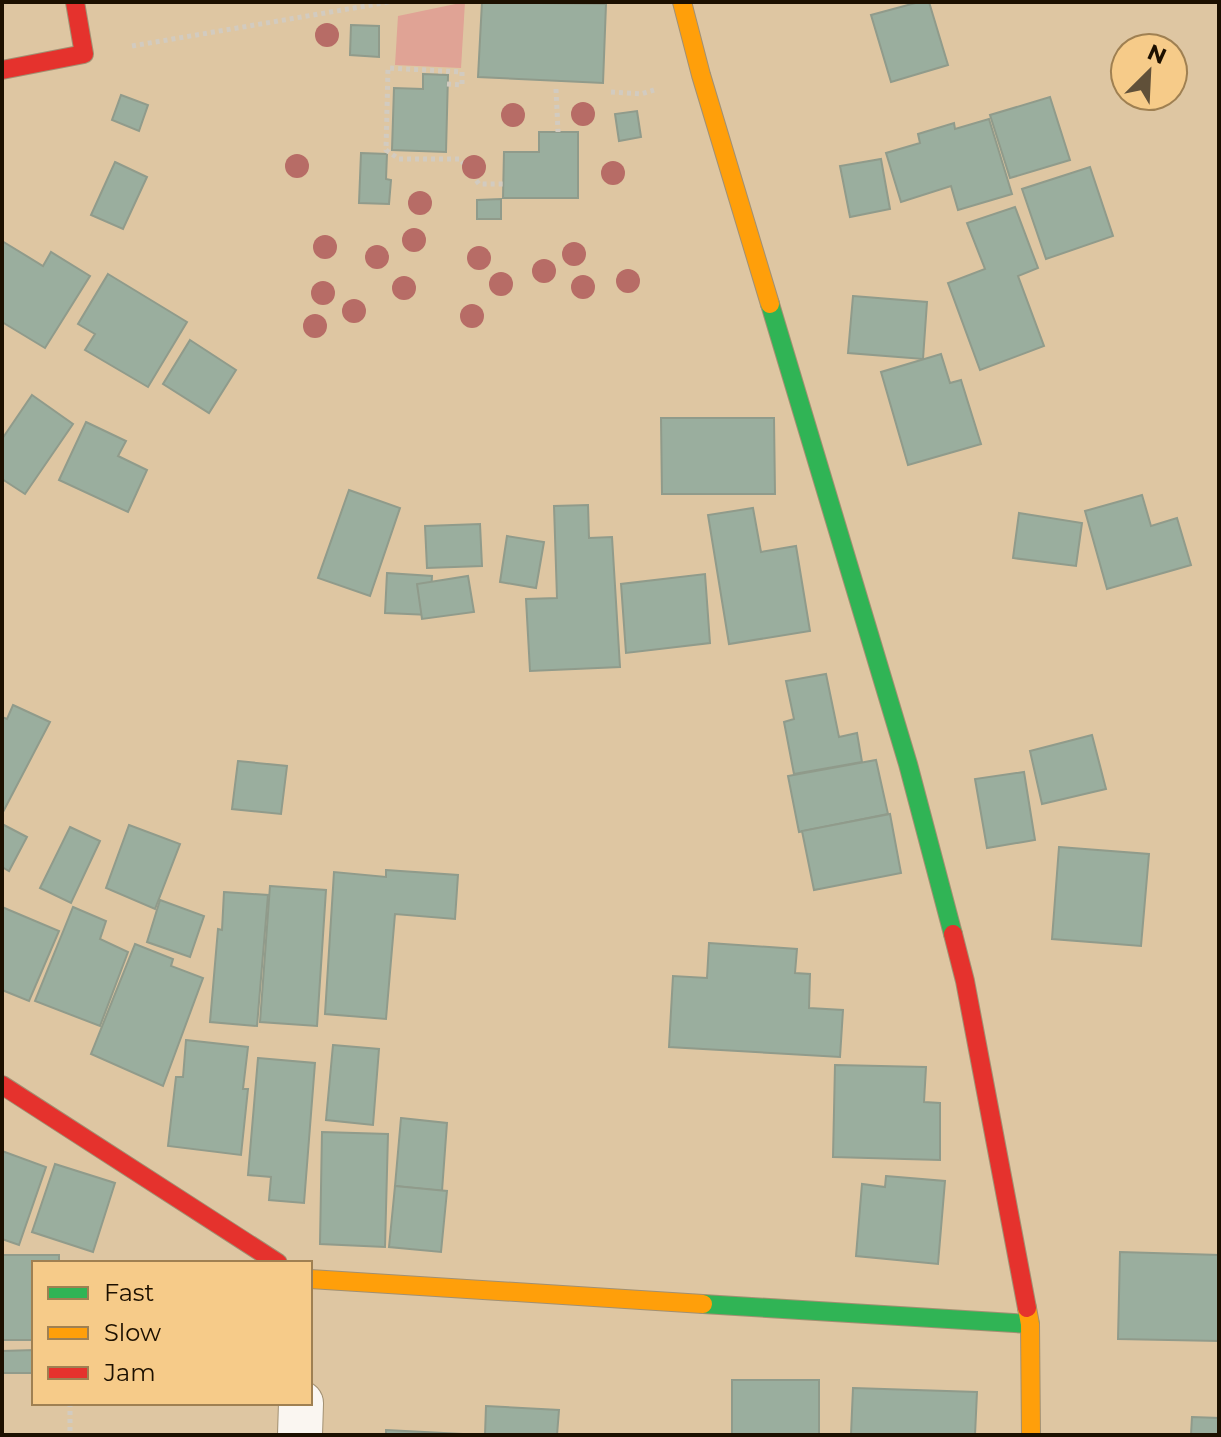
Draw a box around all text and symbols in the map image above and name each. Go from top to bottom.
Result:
north arrow [1109,32,1189,112]
text: N [1143,38,1171,70]
legend [32,1261,312,1405]
text: Fast [104,1278,155,1307]
text: Slow [104,1318,161,1347]
text: Jam [103,1358,156,1387]

